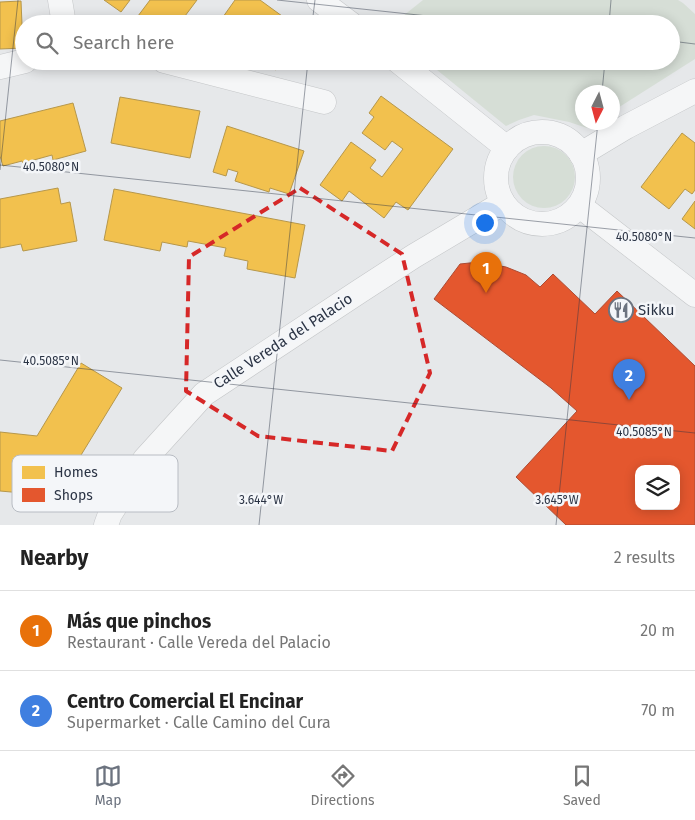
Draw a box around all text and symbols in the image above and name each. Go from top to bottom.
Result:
search box [15,15,680,70]
icon: search [33,29,61,57]
text: Search here [73,31,174,54]
north arrow [575,85,620,130]
text: 40.5080°N [23,160,79,174]
your location [472,210,498,236]
text: 40.5080°N [616,230,672,244]
pin: 1 [470,252,502,293]
street label: Calle Vereda del Palacio [210,289,356,393]
restaurant icon: Sikku [608,297,634,323]
place label: Sikku [638,301,674,319]
text: 40.5085°N [23,354,79,368]
pin: 2 [613,359,645,400]
text: 40.5085°N [616,425,672,439]
legend [12,455,178,512]
text: Homes [54,464,98,481]
map controls [635,465,680,510]
button: layers [635,465,680,510]
text: Shops [54,487,93,504]
text: 3.644°W [239,493,283,507]
text: 3.645°W [535,493,579,507]
text: Nearby [20,545,88,571]
text: 2 results [614,548,675,567]
text: Más que pinchos [67,610,211,633]
text: 1 [32,621,40,640]
text: 20 m [640,621,675,640]
text: Restaurant · Calle Vereda del Palacio [67,633,331,652]
text: Centro Comercial El Encinar [67,690,303,713]
text: 2 [32,701,40,720]
text: 70 m [641,701,675,720]
text: Supermarket · Calle Camino del Cura [67,713,331,732]
tab: Map [94,762,122,809]
tab: Directions [310,762,375,809]
tab: Saved [563,762,601,809]

